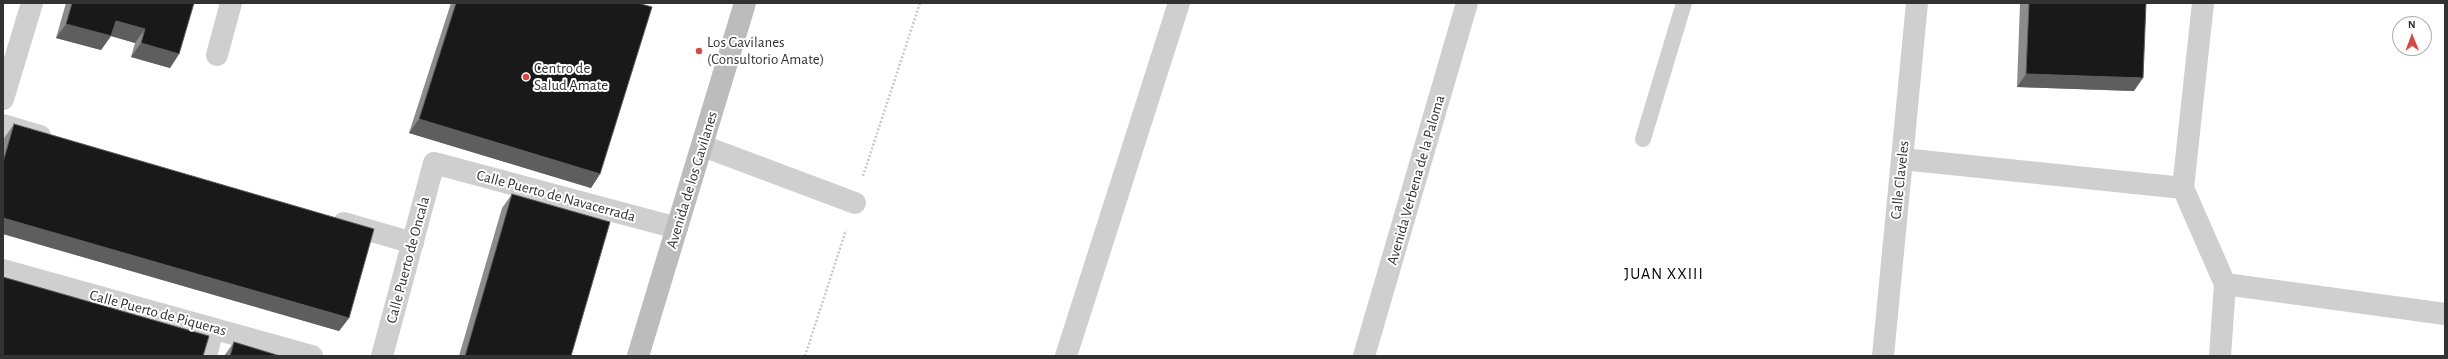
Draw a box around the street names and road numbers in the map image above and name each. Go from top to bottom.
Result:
street label: Avenida Verbena de la Paloma [1383,93,1449,267]
street label: Avenida de los Gavilanes [663,109,721,251]
street label: Calle Claveles [1887,140,1913,220]
street label: Calle Puerto de Navacerrada [475,166,637,226]
street label: Calle Puerto de Oncala [382,195,434,325]
street label: Calle Puerto de Piqueras [88,286,228,340]

